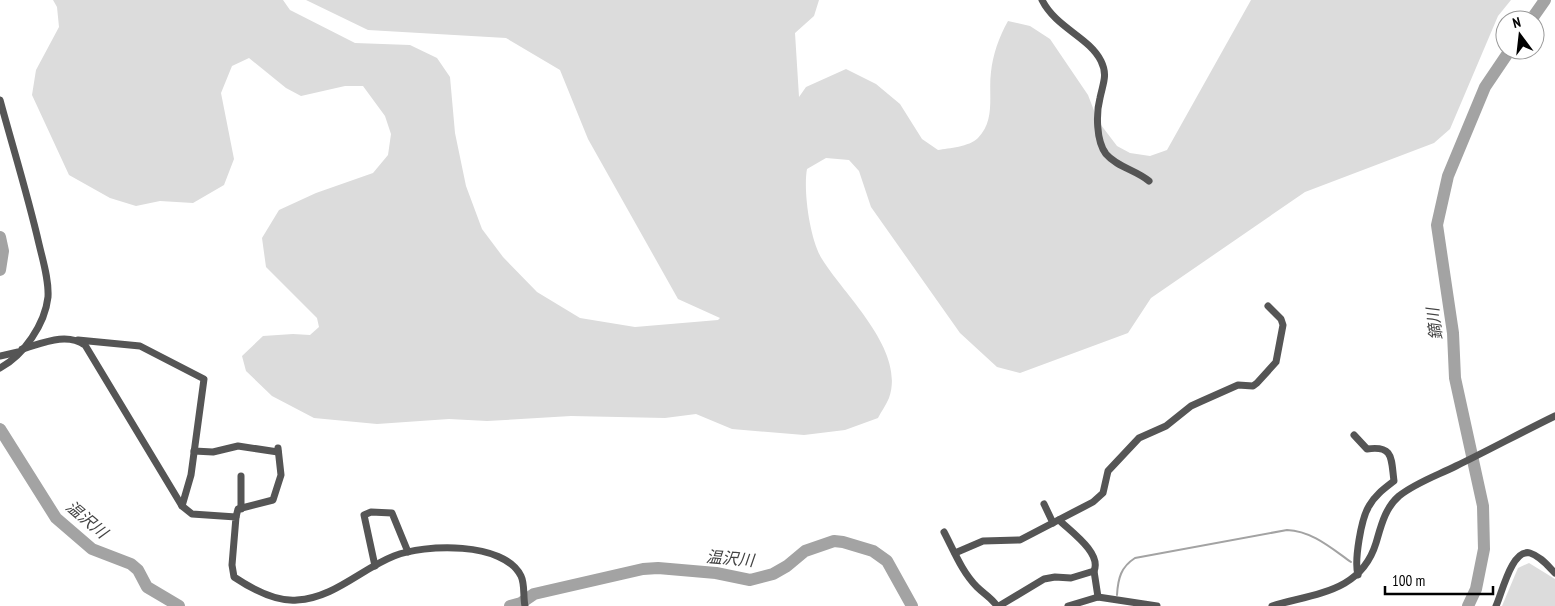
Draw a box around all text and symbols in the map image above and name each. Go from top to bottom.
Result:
north arrow [1495,10,1545,60]
text: N [1511,13,1523,32]
water label: 鏑川 [1422,305,1446,341]
water label: 温沢川 [62,496,113,543]
water label: 温沢川 [705,546,757,570]
scale bar [1385,564,1492,596]
text: 100 m [1392,571,1425,590]

